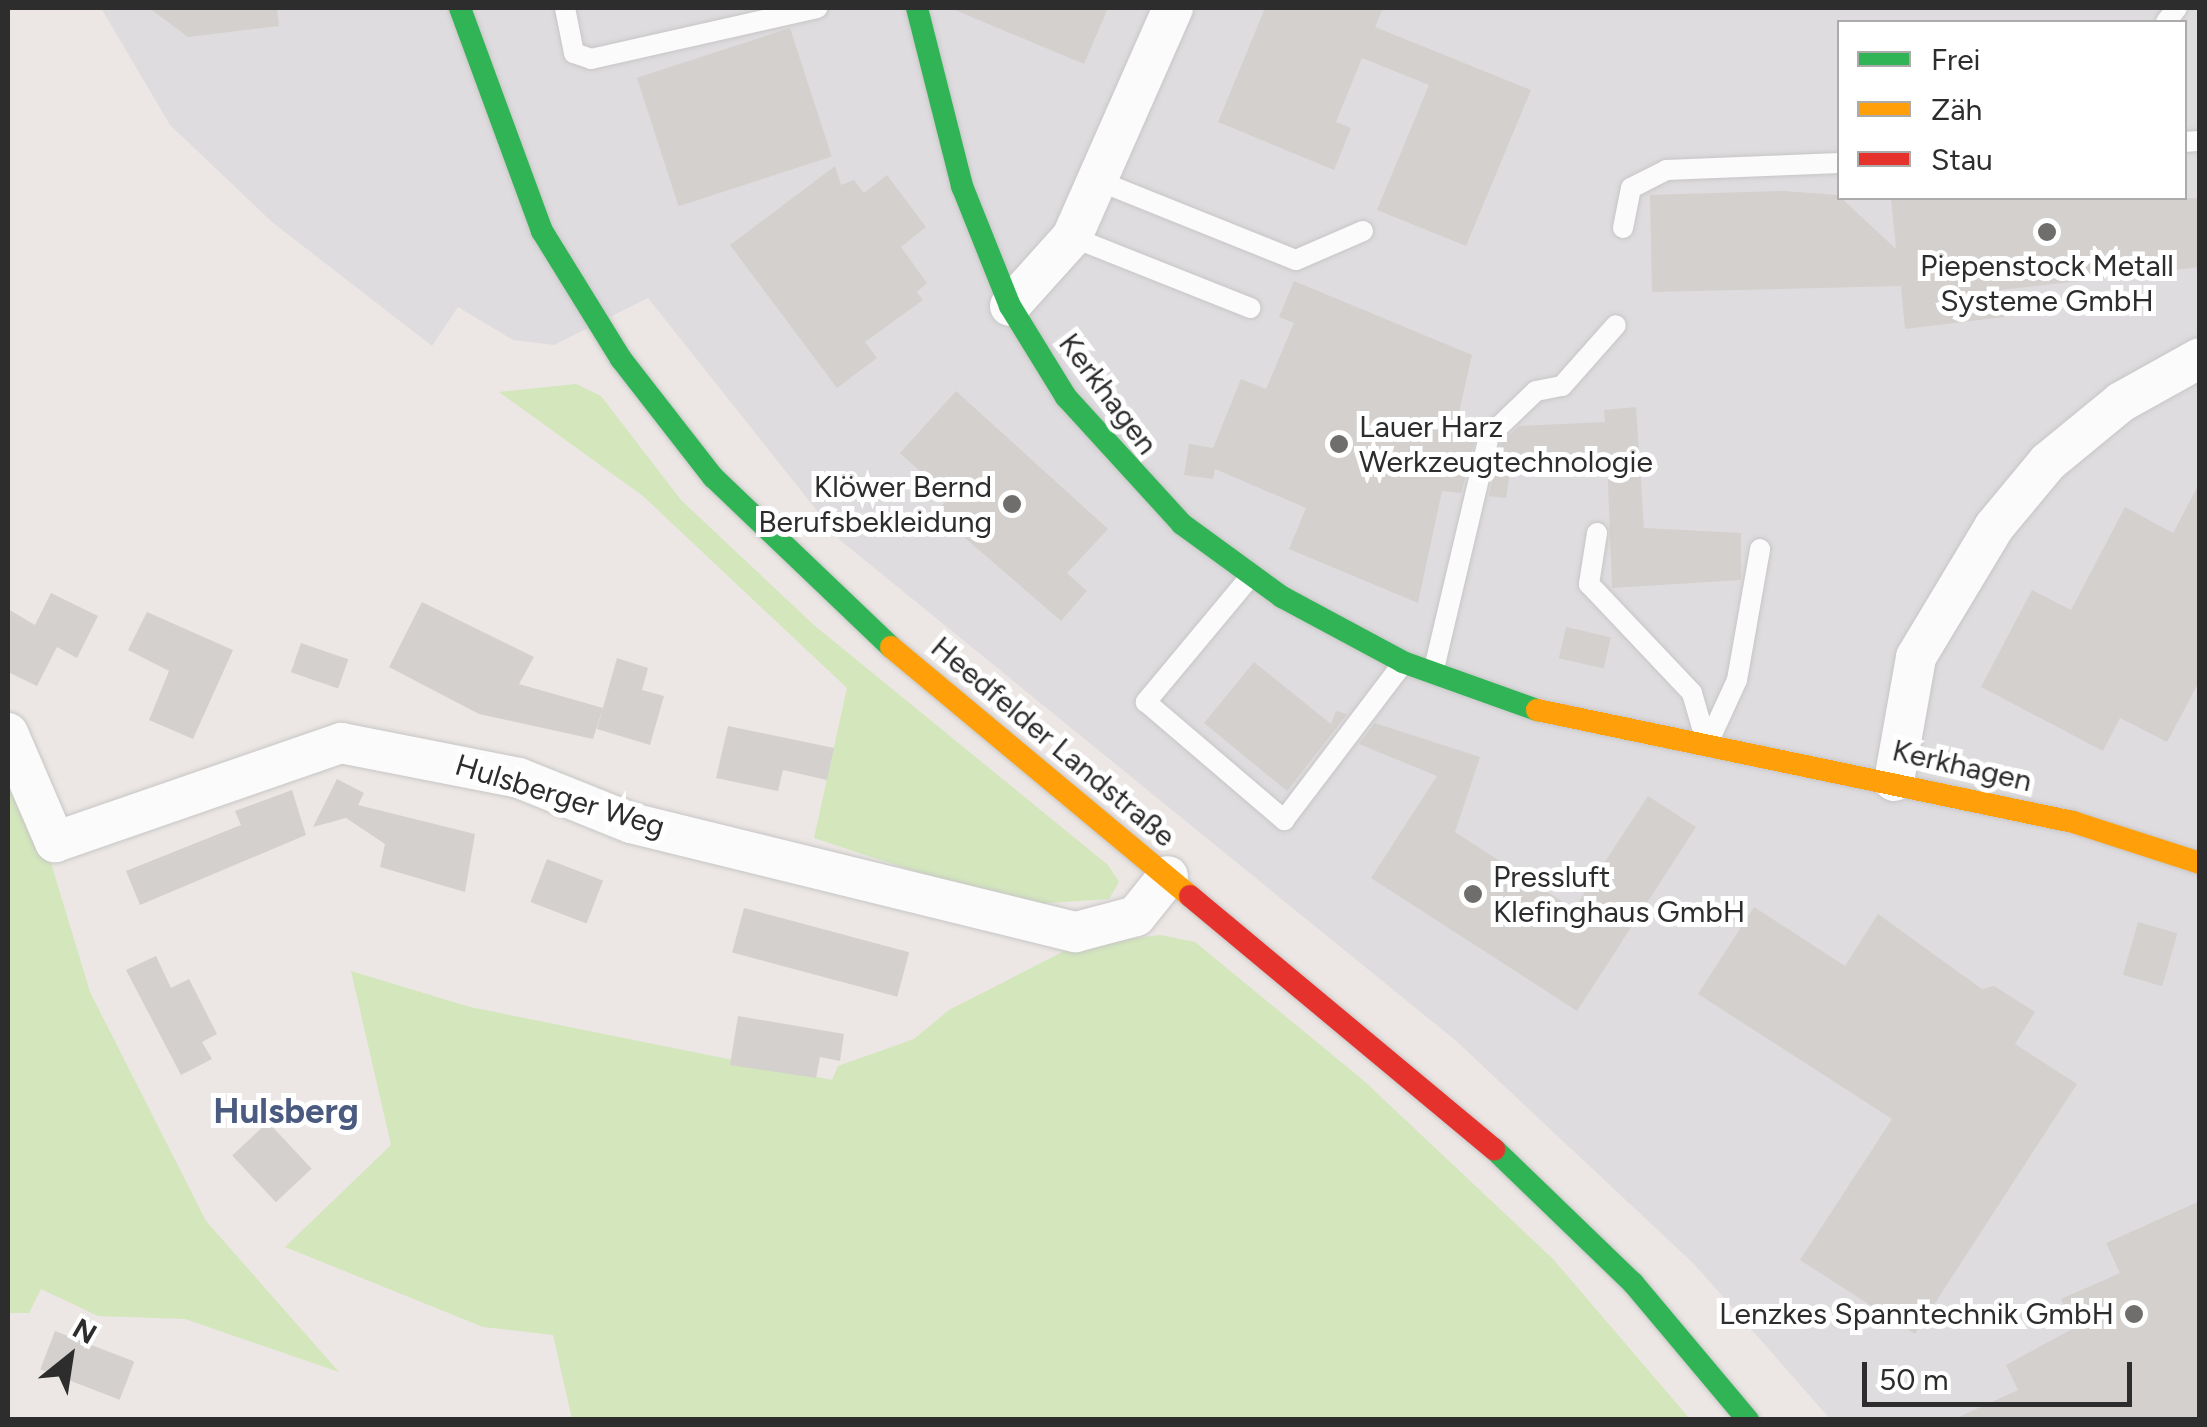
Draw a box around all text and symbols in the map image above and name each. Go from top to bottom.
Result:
legend [1837,20,2187,200]
text: Frei [1931,41,1980,78]
text: Zäh [1931,91,1982,128]
text: Stau [1931,141,1993,178]
marker: Piepenstock Metall Systeme GmbH [2036,221,2058,243]
place label: Piepenstock Metall Systeme GmbH [1920,248,2174,318]
street label: Kerkhagen [1051,327,1165,461]
place label: Lauer Harz Werkzeugtechnologie [1359,409,1653,480]
marker: Lauer Harz Werkzeugtechnologie [1328,433,1350,455]
place label: Klöwer Bernd Berufsbekleidung [758,469,992,540]
marker: Klöwer Bernd Berufsbekleidung [1001,493,1023,515]
street label: Heedfelder Landstraße [924,629,1182,855]
street label: Kerkhagen [1889,733,2035,799]
street label: Hulsberger Weg [451,747,669,845]
place label: Pressluft Klefinghaus GmbH [1493,859,1745,930]
marker: Pressluft Klefinghaus GmbH [1462,883,1484,905]
district label: Hulsberg [213,1090,359,1132]
place label: Lenzkes Spanntechnik GmbH [1719,1296,2114,1332]
marker: Lenzkes Spanntechnik GmbH [2123,1303,2145,1325]
north arrow [20,1307,120,1407]
text: N [67,1311,103,1351]
scale bar [1867,1342,2137,1404]
text: 50 m [1879,1361,1948,1398]

